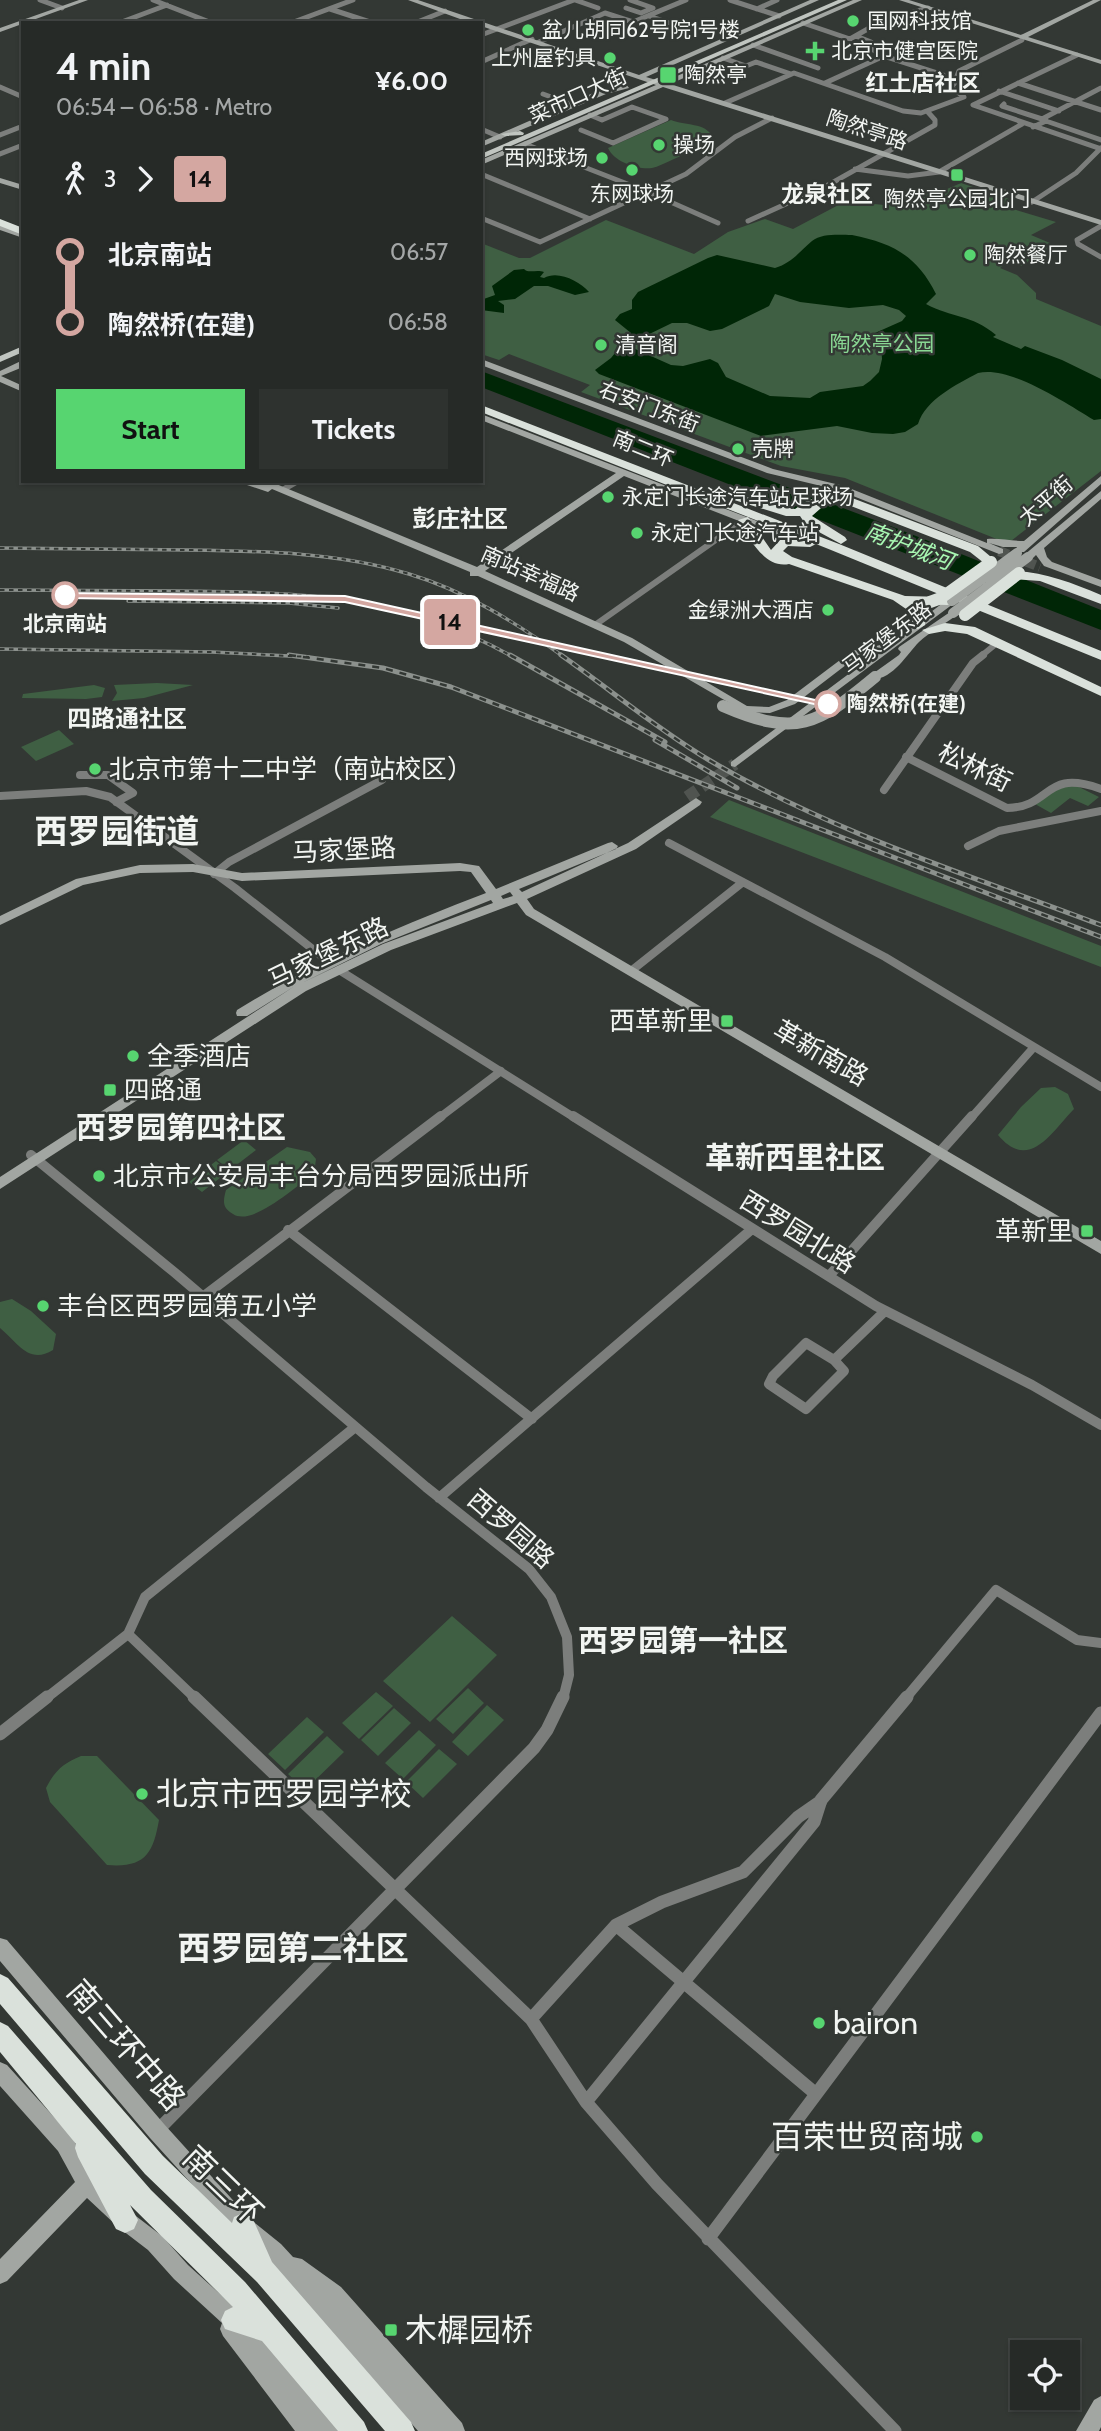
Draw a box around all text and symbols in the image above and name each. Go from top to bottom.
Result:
place label: 国网科技馆 [867,8,972,33]
marker: 国网科技馆 [845,13,861,29]
place label: 盆儿胡同62号院1号楼 [542,17,740,42]
marker: 盆儿胡同62号院1号楼 [520,22,536,38]
place label: 北京市健宫医院 [831,38,978,63]
marker: 北京市健宫医院 [805,41,825,61]
text: 4 min [56,43,151,90]
place label: 上州屋钓具 [491,45,596,70]
marker: 上州屋钓具 [602,50,618,66]
place label: 陶然亭 [684,62,747,87]
street label: 菜市口大街 [525,63,631,128]
text: ¥6.00 [375,65,448,97]
marker: 陶然亭 [658,65,678,85]
district label: 红土店社区 [866,69,981,97]
text: 06:54 – 06:58 · Metro [56,93,272,121]
street label: 陶然亭路 [823,105,911,154]
place label: 操场 [673,132,715,157]
marker: 操场 [651,137,667,153]
place label: 西网球场 [504,145,588,170]
marker: 西网球场 [594,150,610,166]
icon: walk [56,160,94,198]
icon: forward [126,160,164,198]
marker: 东网球场 [624,162,640,178]
text: 14 [188,164,212,193]
text: 3 [104,165,116,193]
marker: 陶然亭公园北门 [949,167,965,183]
district label: 龙泉社区 [781,180,873,208]
place label: 东网球场 [590,181,674,206]
place label: 陶然亭公园北门 [884,186,1031,211]
text: 06:57 [390,238,448,266]
text: 北京南站 [108,239,212,271]
place label: 陶然餐厅 [984,242,1068,267]
marker: 陶然餐厅 [962,247,978,263]
text: 06:58 [388,308,448,336]
text: 陶然桥(在建) [108,309,255,341]
park label: 陶然亭公园 [830,331,935,356]
place label: 清音阁 [615,332,678,357]
marker: 清音阁 [593,337,609,353]
street label: 右安门东街 [596,376,703,437]
button: Start [56,389,245,469]
button: Tickets [259,389,448,469]
street label: 南二环 [609,425,677,472]
place label: 壳牌 [752,436,794,461]
marker: 壳牌 [730,441,746,457]
street label: 太平街 [1014,471,1078,531]
place label: 永定门长途汽车站足球场 [622,484,853,509]
marker: 永定门长途汽车站足球场 [600,489,616,505]
district label: 彭庄社区 [412,504,508,533]
water label: 南护城河 [861,516,961,577]
place label: 永定门长途汽车站 [651,520,819,545]
marker: 永定门长途汽车站 [629,525,645,541]
street label: 南站幸福路 [477,541,583,606]
marker: 北京南站 [52,582,78,608]
street label: 马家堡东路 [837,596,936,679]
place label: 金绿洲大酒店 [688,597,814,622]
line badge: 14 [419,599,482,645]
marker: 金绿洲大酒店 [820,602,836,618]
text: 14 [438,607,462,636]
place label: 北京南站 [23,611,107,636]
marker: 陶然桥(在建) [815,691,841,717]
place label: 陶然桥(在建) [847,691,966,716]
district label: 四路通社区 [67,704,187,733]
street label: 松林街 [933,736,1017,798]
place label: 北京市第十二中学（南站校区） [109,753,473,785]
marker: 北京市第十二中学（南站校区） [87,761,103,777]
district label: 西罗园街道 [35,811,200,851]
street label: 马家堡路 [291,831,397,869]
street label: 马家堡东路 [263,910,393,996]
place label: 西革新里 [609,1005,713,1037]
marker: 西革新里 [719,1013,735,1029]
street label: 革新南路 [768,1013,874,1093]
place label: 全季酒店 [147,1040,251,1072]
marker: 全季酒店 [125,1048,141,1064]
place label: 四路通 [124,1074,202,1106]
marker: 四路通 [102,1082,118,1098]
district label: 西罗园第四社区 [76,1109,286,1146]
district label: 革新西里社区 [705,1139,885,1176]
place label: 北京市公安局丰台分局西罗园派出所 [113,1160,529,1192]
marker: 北京市公安局丰台分局西罗园派出所 [91,1168,107,1184]
street label: 西罗园北路 [734,1184,862,1280]
place label: 革新里 [995,1215,1073,1247]
marker: 革新里 [1079,1223,1095,1239]
place label: 丰台区西罗园第五小学 [57,1290,317,1322]
marker: 丰台区西罗园第五小学 [35,1298,51,1314]
street label: 西罗园路 [461,1483,561,1575]
district label: 西罗园第一社区 [578,1622,788,1659]
place label: 北京市西罗园学校 [156,1774,412,1813]
marker: 北京市西罗园学校 [134,1786,150,1802]
district label: 西罗园第二社区 [178,1928,409,1968]
street label: 南三环中路 [59,1971,194,2118]
place label: bairon [833,2003,918,2042]
marker: bairon [811,2015,827,2031]
place label: 百荣世贸商城 [771,2117,963,2156]
marker: 百荣世贸商城 [969,2129,985,2145]
street label: 南三环 [175,2137,271,2232]
place label: 木樨园桥 [405,2310,533,2349]
marker: 木樨园桥 [383,2322,399,2338]
map controls [1010,2340,1080,2410]
button: locate [1010,2340,1080,2410]

